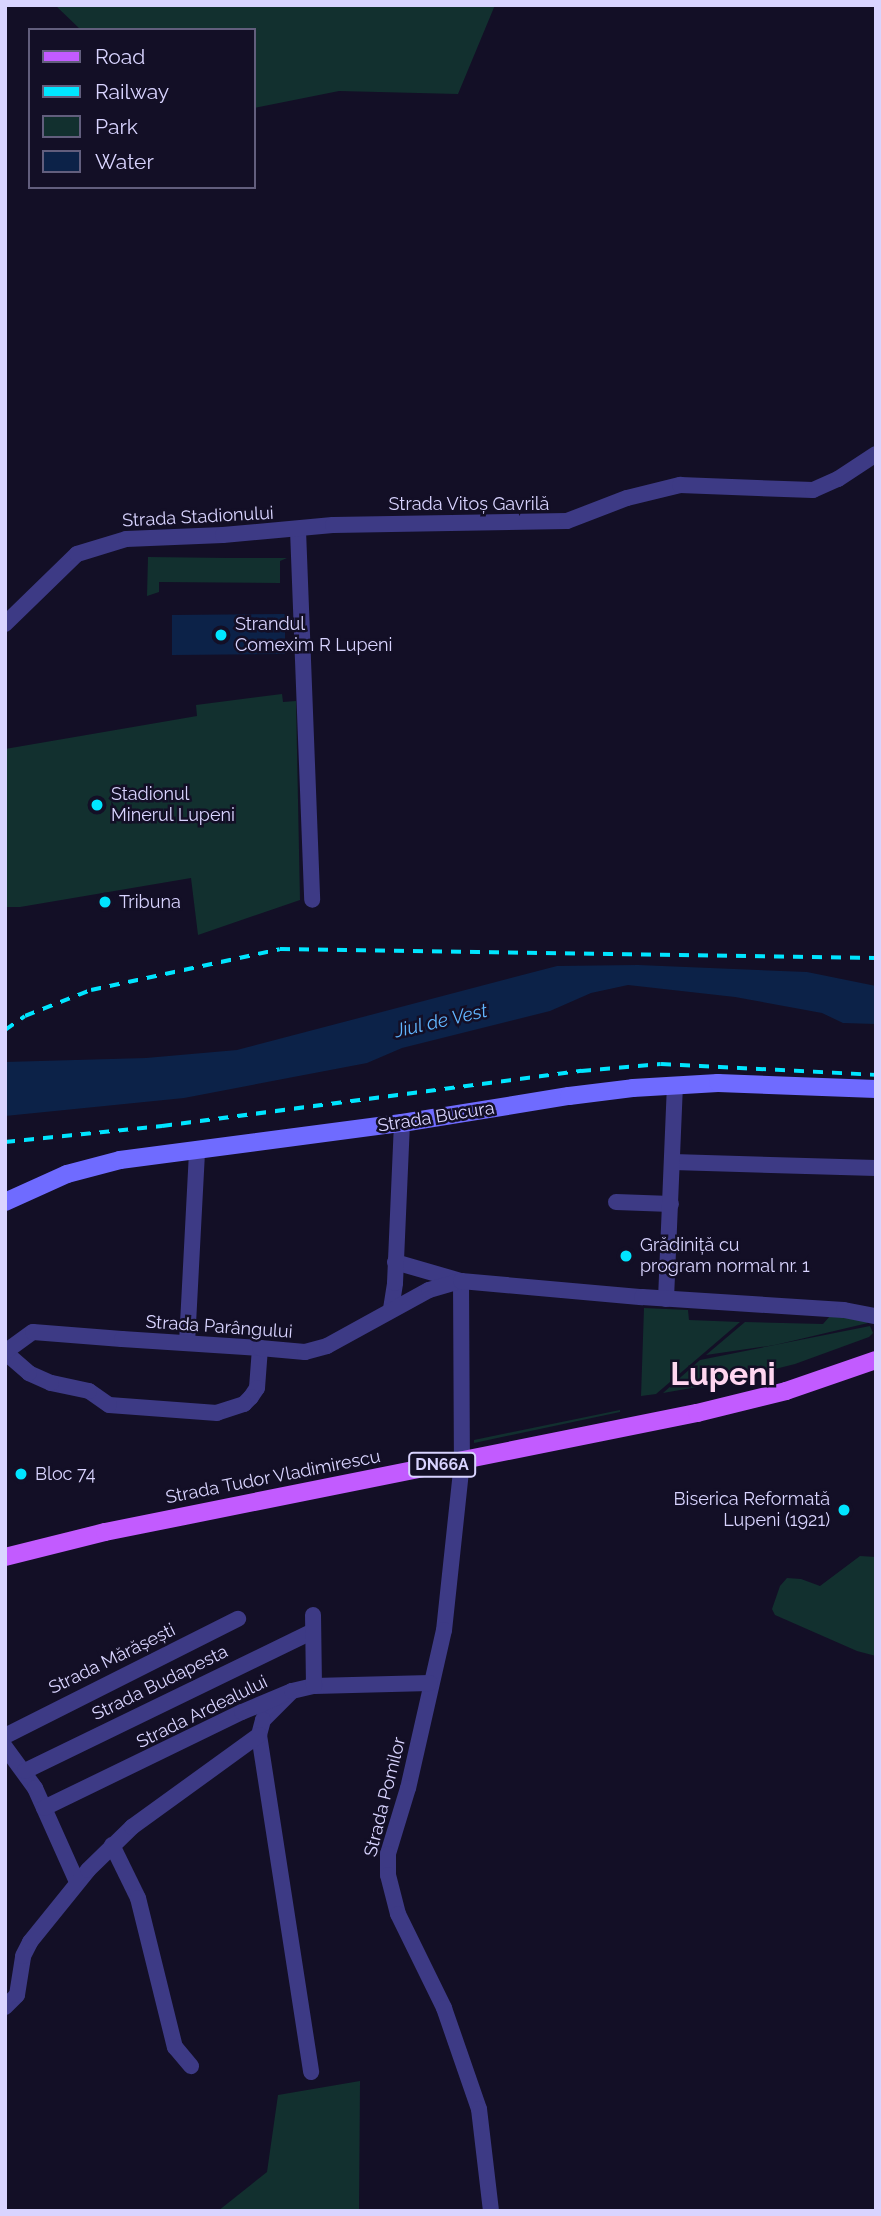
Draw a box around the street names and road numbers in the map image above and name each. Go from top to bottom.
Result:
street label: Strada Vitoș Gavrilă [388,493,550,515]
street label: Strada Stadionului [122,502,274,532]
street label: Strada Bucura [376,1097,496,1137]
street label: Strada Parângului [145,1311,293,1343]
street label: Strada Tudor Vladimirescu [163,1445,383,1509]
road number: DN66A [407,1452,477,1478]
street label: Strada Mărășești [45,1619,179,1699]
street label: Strada Budapesta [89,1641,231,1725]
street label: Strada Ardealului [133,1671,271,1753]
street label: Strada Pomilor [360,1735,410,1859]

